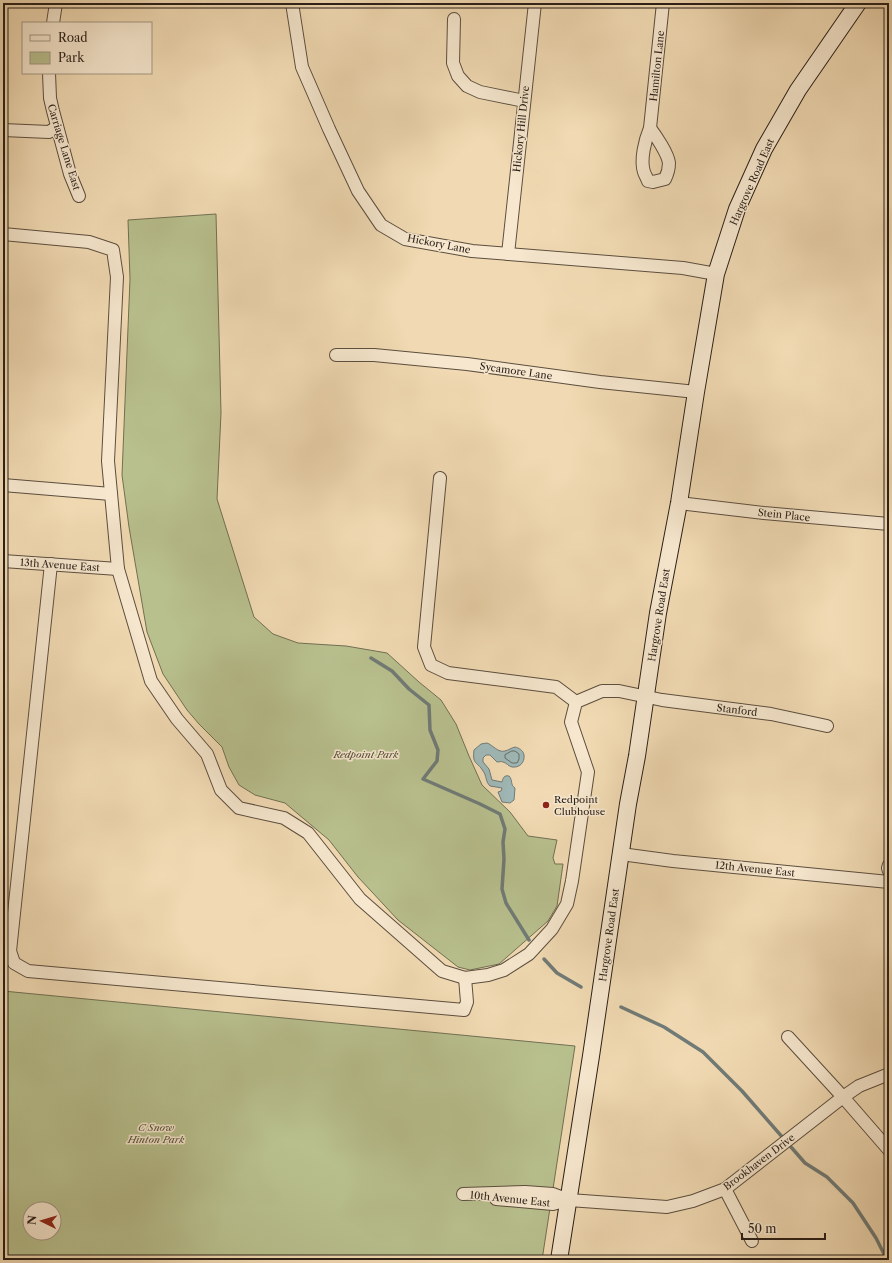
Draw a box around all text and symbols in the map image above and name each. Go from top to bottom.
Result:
legend [22,22,152,74]
street label: Hamilton Lane [647,29,667,102]
text: Road [58,30,88,45]
text: Park [58,50,85,65]
street label: Hickory Hill Drive [510,85,532,173]
street label: Carriage Lane East [45,102,83,192]
street label: Hargrove Road East [727,136,777,228]
street label: Hickory Lane [406,231,472,257]
street label: Sycamore Lane [479,359,554,383]
street label: Stein Place [757,506,811,524]
street label: 13th Avenue East [20,556,101,574]
street label: Hargrove Road East [645,567,673,662]
street label: Stanford [716,701,758,719]
park label: Redpoint Park [332,748,399,761]
place label: Redpoint Clubhouse [554,793,606,818]
marker: Redpoint Clubhouse [541,800,551,810]
street label: 12th Avenue East [714,858,796,880]
street label: Hargrove Road East [596,887,622,982]
park label: C Snow Hinton Park [127,1121,185,1146]
street label: Brookhaven Drive [721,1131,798,1193]
street label: 10th Avenue East [469,1188,551,1210]
north arrow [22,1201,62,1241]
text: N [25,1214,39,1226]
scale bar [742,1215,825,1241]
text: 50 m [748,1221,777,1236]

